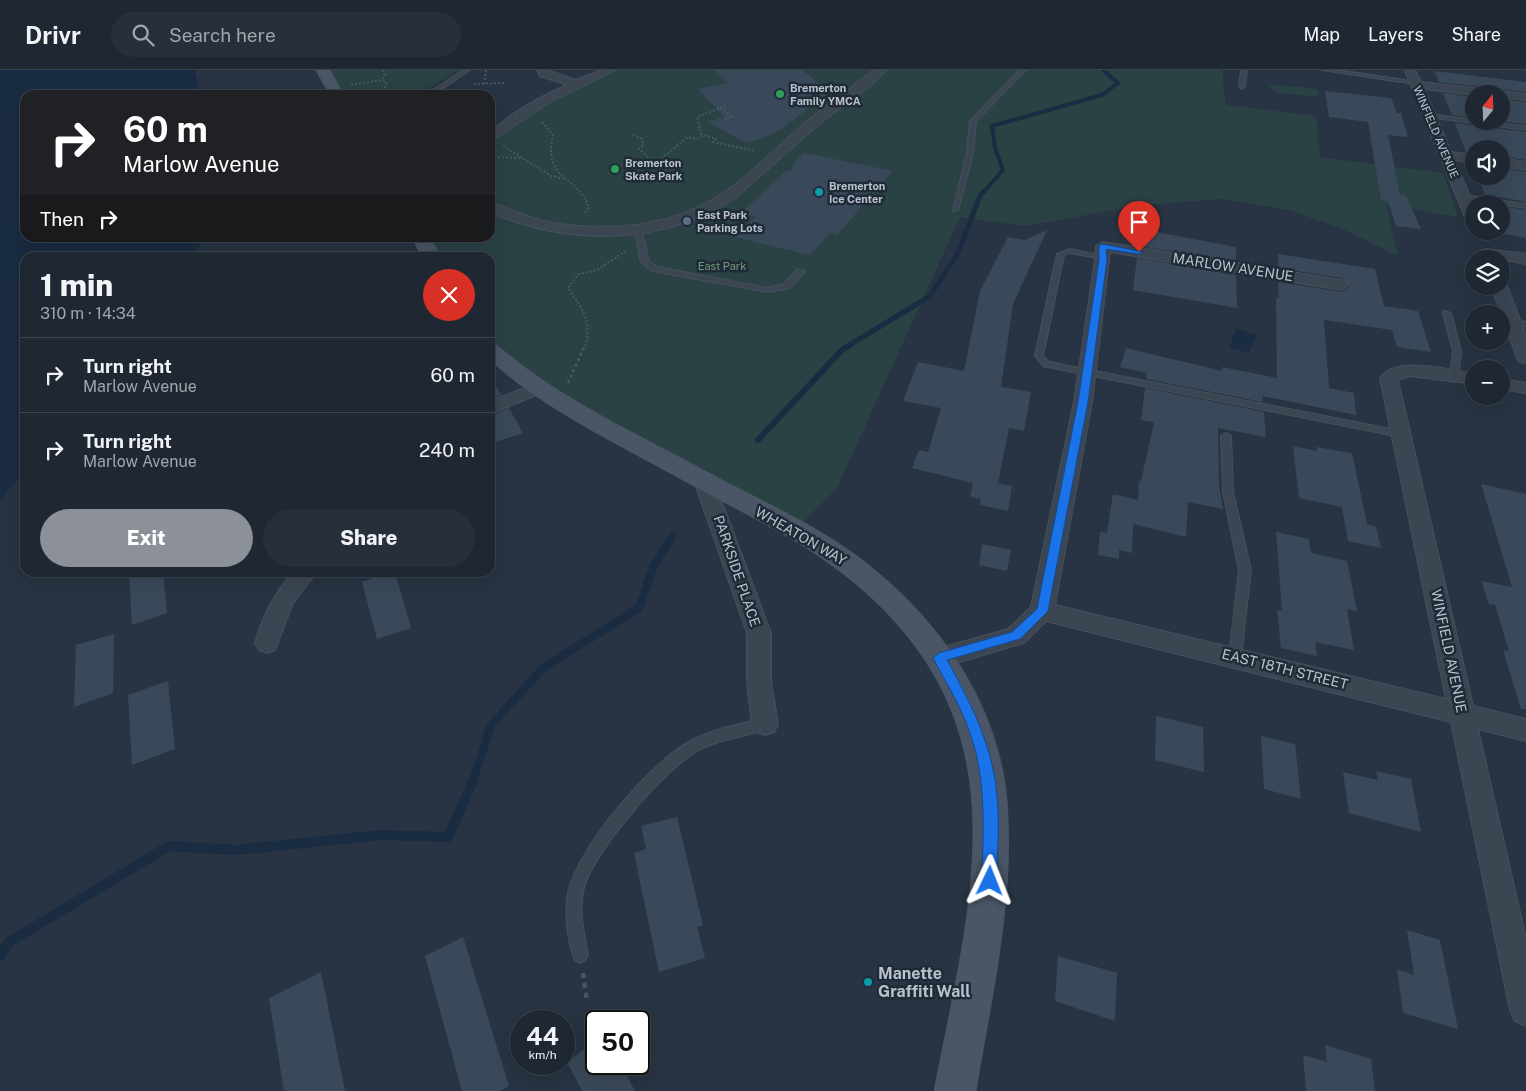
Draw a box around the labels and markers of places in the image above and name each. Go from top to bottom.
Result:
place label: Bremerton Family YMCA [790,82,861,107]
marker: Bremerton Family YMCA [774,88,786,100]
place label: Bremerton Skate Park [625,157,683,182]
marker: Bremerton Skate Park [609,163,621,175]
place label: Bremerton Ice Center [829,180,885,205]
marker: Bremerton Ice Center [813,186,825,198]
pin [1118,201,1160,252]
place label: East Park Parking Lots [697,209,763,234]
marker: East Park Parking Lots [681,215,693,227]
place label: Manette Graffiti Wall [878,964,971,1001]
marker: Manette Graffiti Wall [862,976,874,988]

